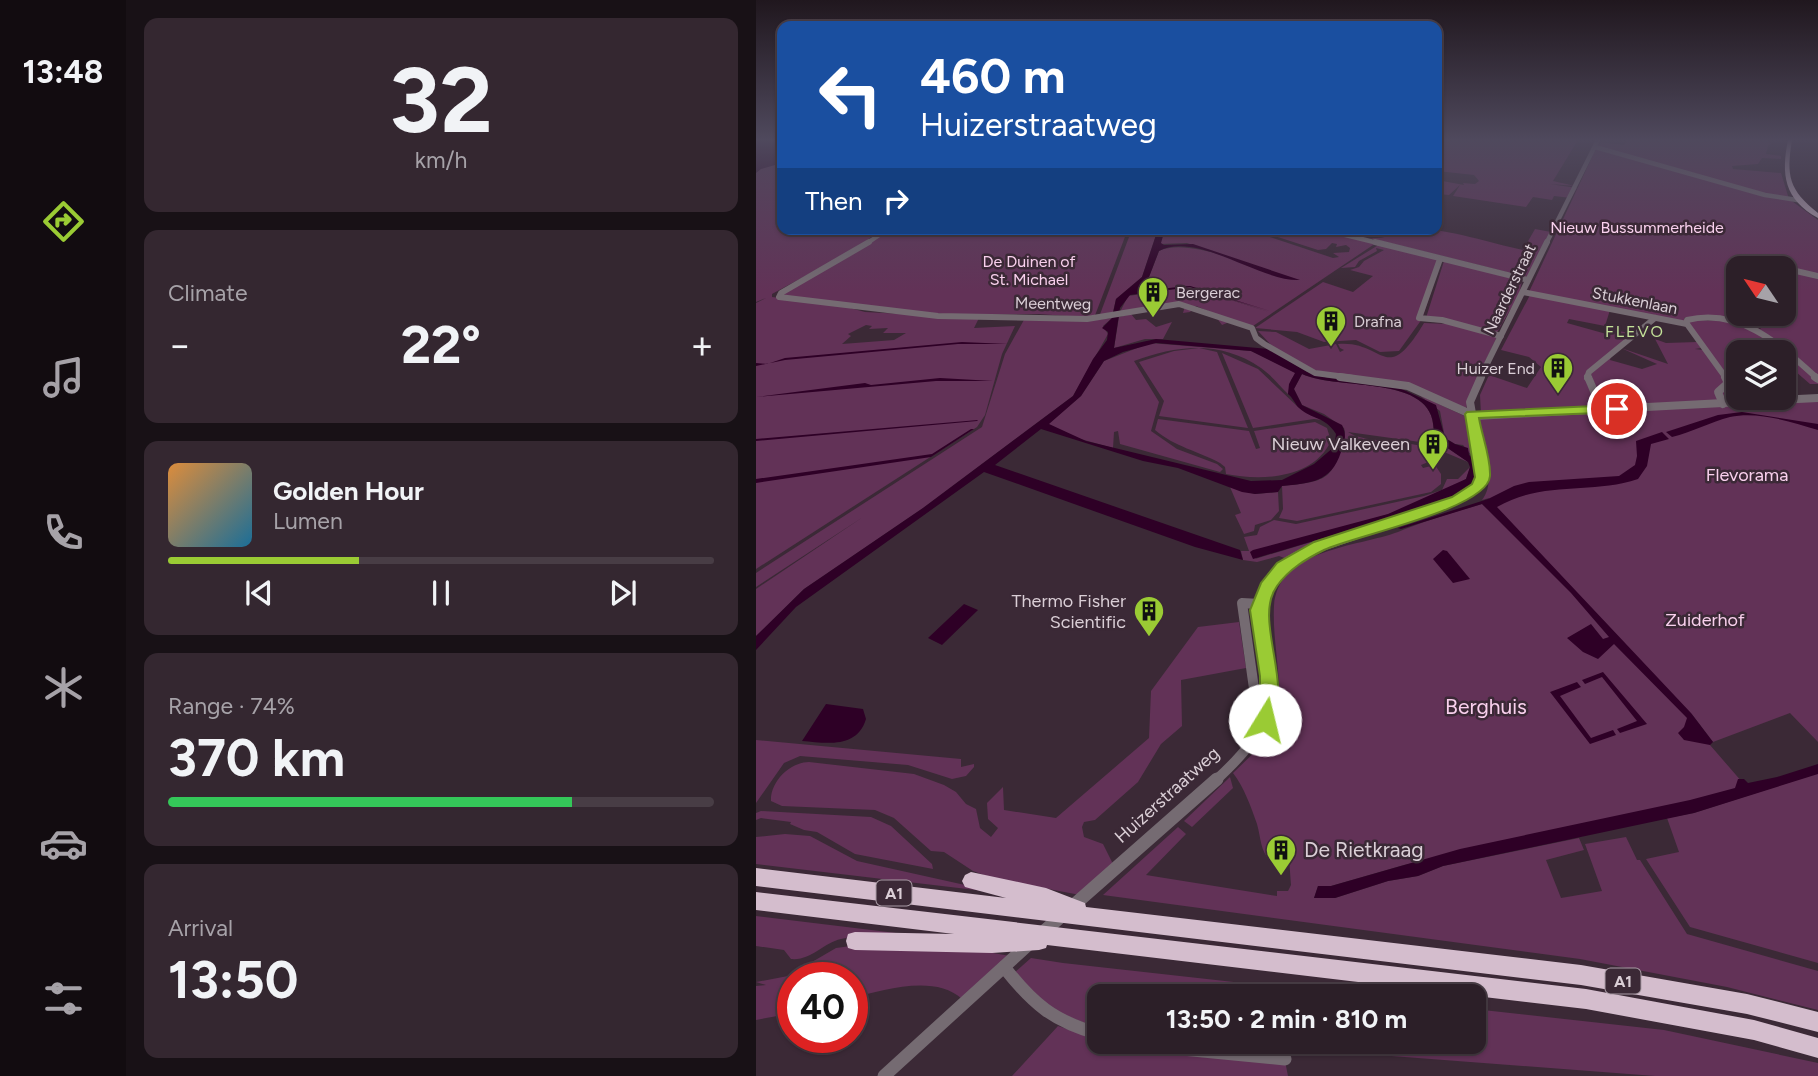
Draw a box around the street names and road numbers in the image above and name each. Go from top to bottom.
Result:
street label: Naarderstraat [1479,241,1540,338]
street label: Stukkenlaan [1591,283,1679,318]
street label: Meentweg [1015,293,1091,314]
street label: Huizerstraatweg [1110,742,1224,848]
road number: A1 [876,880,912,906]
road number: A1 [1606,968,1640,993]

